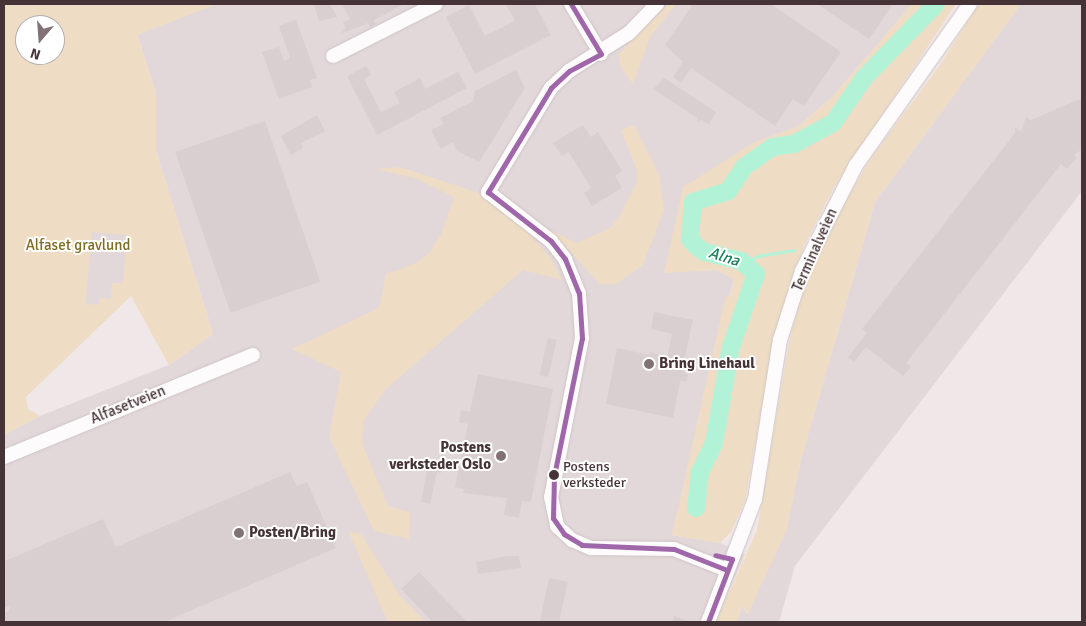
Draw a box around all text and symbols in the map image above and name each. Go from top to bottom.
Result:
north arrow [15,15,65,65]
text: N [28,44,43,63]
street label: Terminalveien [789,206,841,294]
park label: Alfaset gravlund [26,237,130,255]
water label: Alna [706,243,742,271]
place label: Bring Linehaul [659,355,755,373]
marker: Bring Linehaul [643,358,655,370]
street label: Alfasetveien [88,382,168,428]
place label: Postens verksteder Oslo [389,438,491,473]
marker: Postens verksteder Oslo [495,450,507,462]
place label: Postens verksteder [563,459,626,492]
marker: Postens verksteder [549,470,559,480]
place label: Posten/Bring [249,524,336,542]
marker: Posten/Bring [233,527,245,539]

